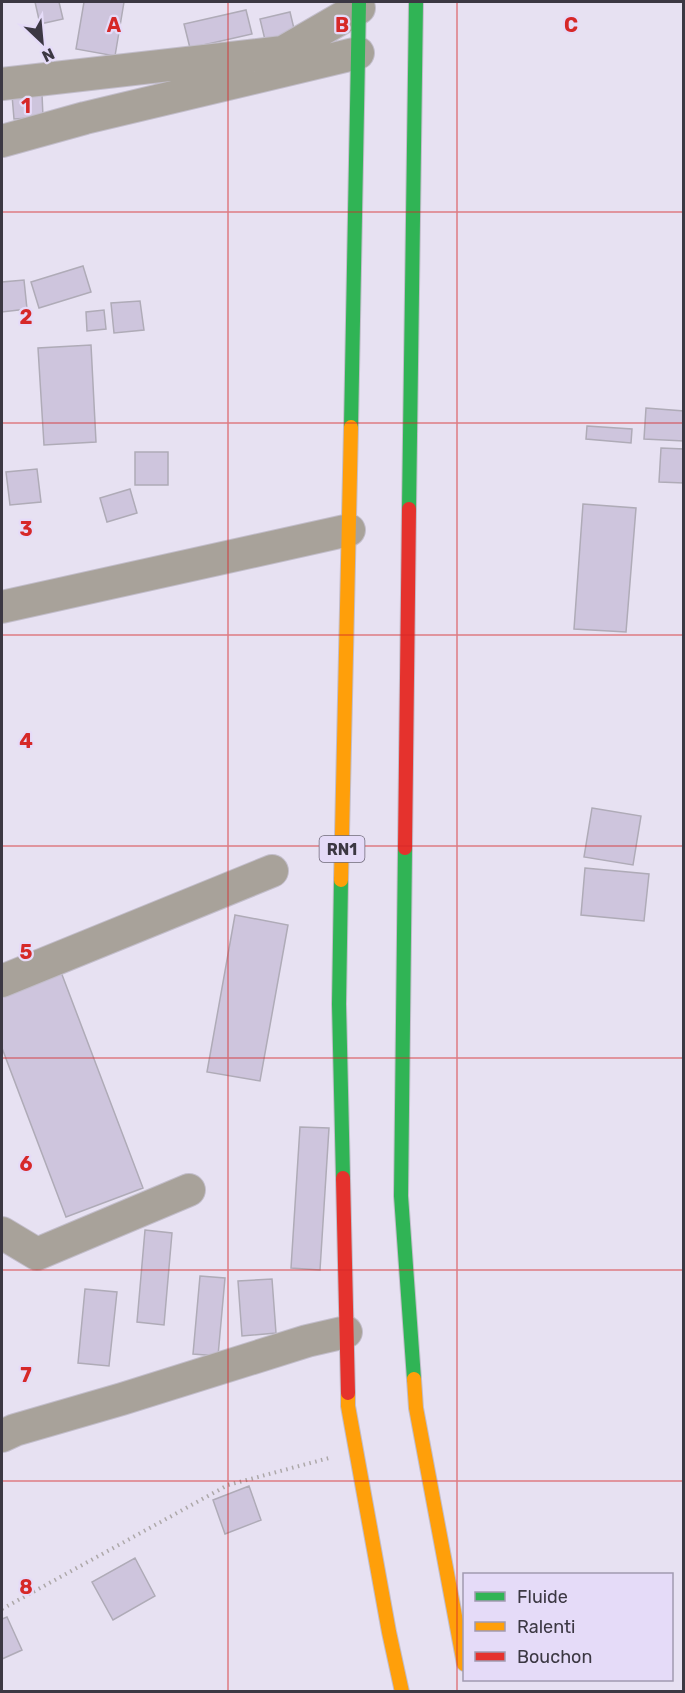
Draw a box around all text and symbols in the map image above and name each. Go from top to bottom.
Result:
north arrow [12,12,72,72]
text: A [107,13,122,37]
text: B [335,13,349,37]
text: C [564,13,578,37]
text: N [39,44,58,66]
text: 1 [21,94,31,118]
text: 2 [20,305,33,329]
text: 3 [19,517,33,541]
text: 4 [19,729,33,753]
road number: RN1 [320,836,364,862]
text: 5 [20,940,33,964]
text: 6 [19,1152,33,1176]
text: 7 [20,1363,32,1387]
legend [463,1573,673,1681]
text: 8 [19,1575,33,1599]
text: Fluide [517,1586,568,1608]
text: Ralenti [517,1616,575,1638]
text: Bouchon [517,1646,592,1668]

